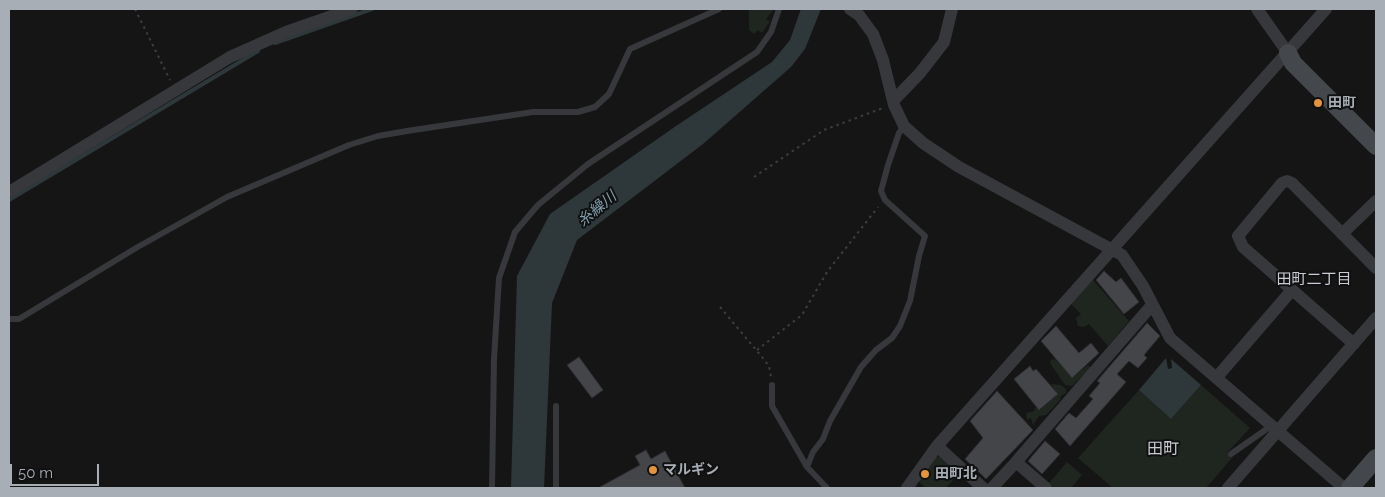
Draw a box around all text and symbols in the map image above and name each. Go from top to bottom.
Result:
place label: 田町 [1328,95,1356,111]
marker: 田町 [1312,97,1324,109]
water label: 糸繰川 [574,188,620,230]
district label: 田町二丁目 [1277,270,1351,288]
district label: 田町 [1147,439,1179,459]
scale bar [12,454,101,486]
place label: マルギン [663,462,719,478]
text: 50 m [18,464,53,482]
marker: マルギン [647,464,659,476]
place label: 田町北 [935,466,977,482]
marker: 田町北 [919,468,931,480]

